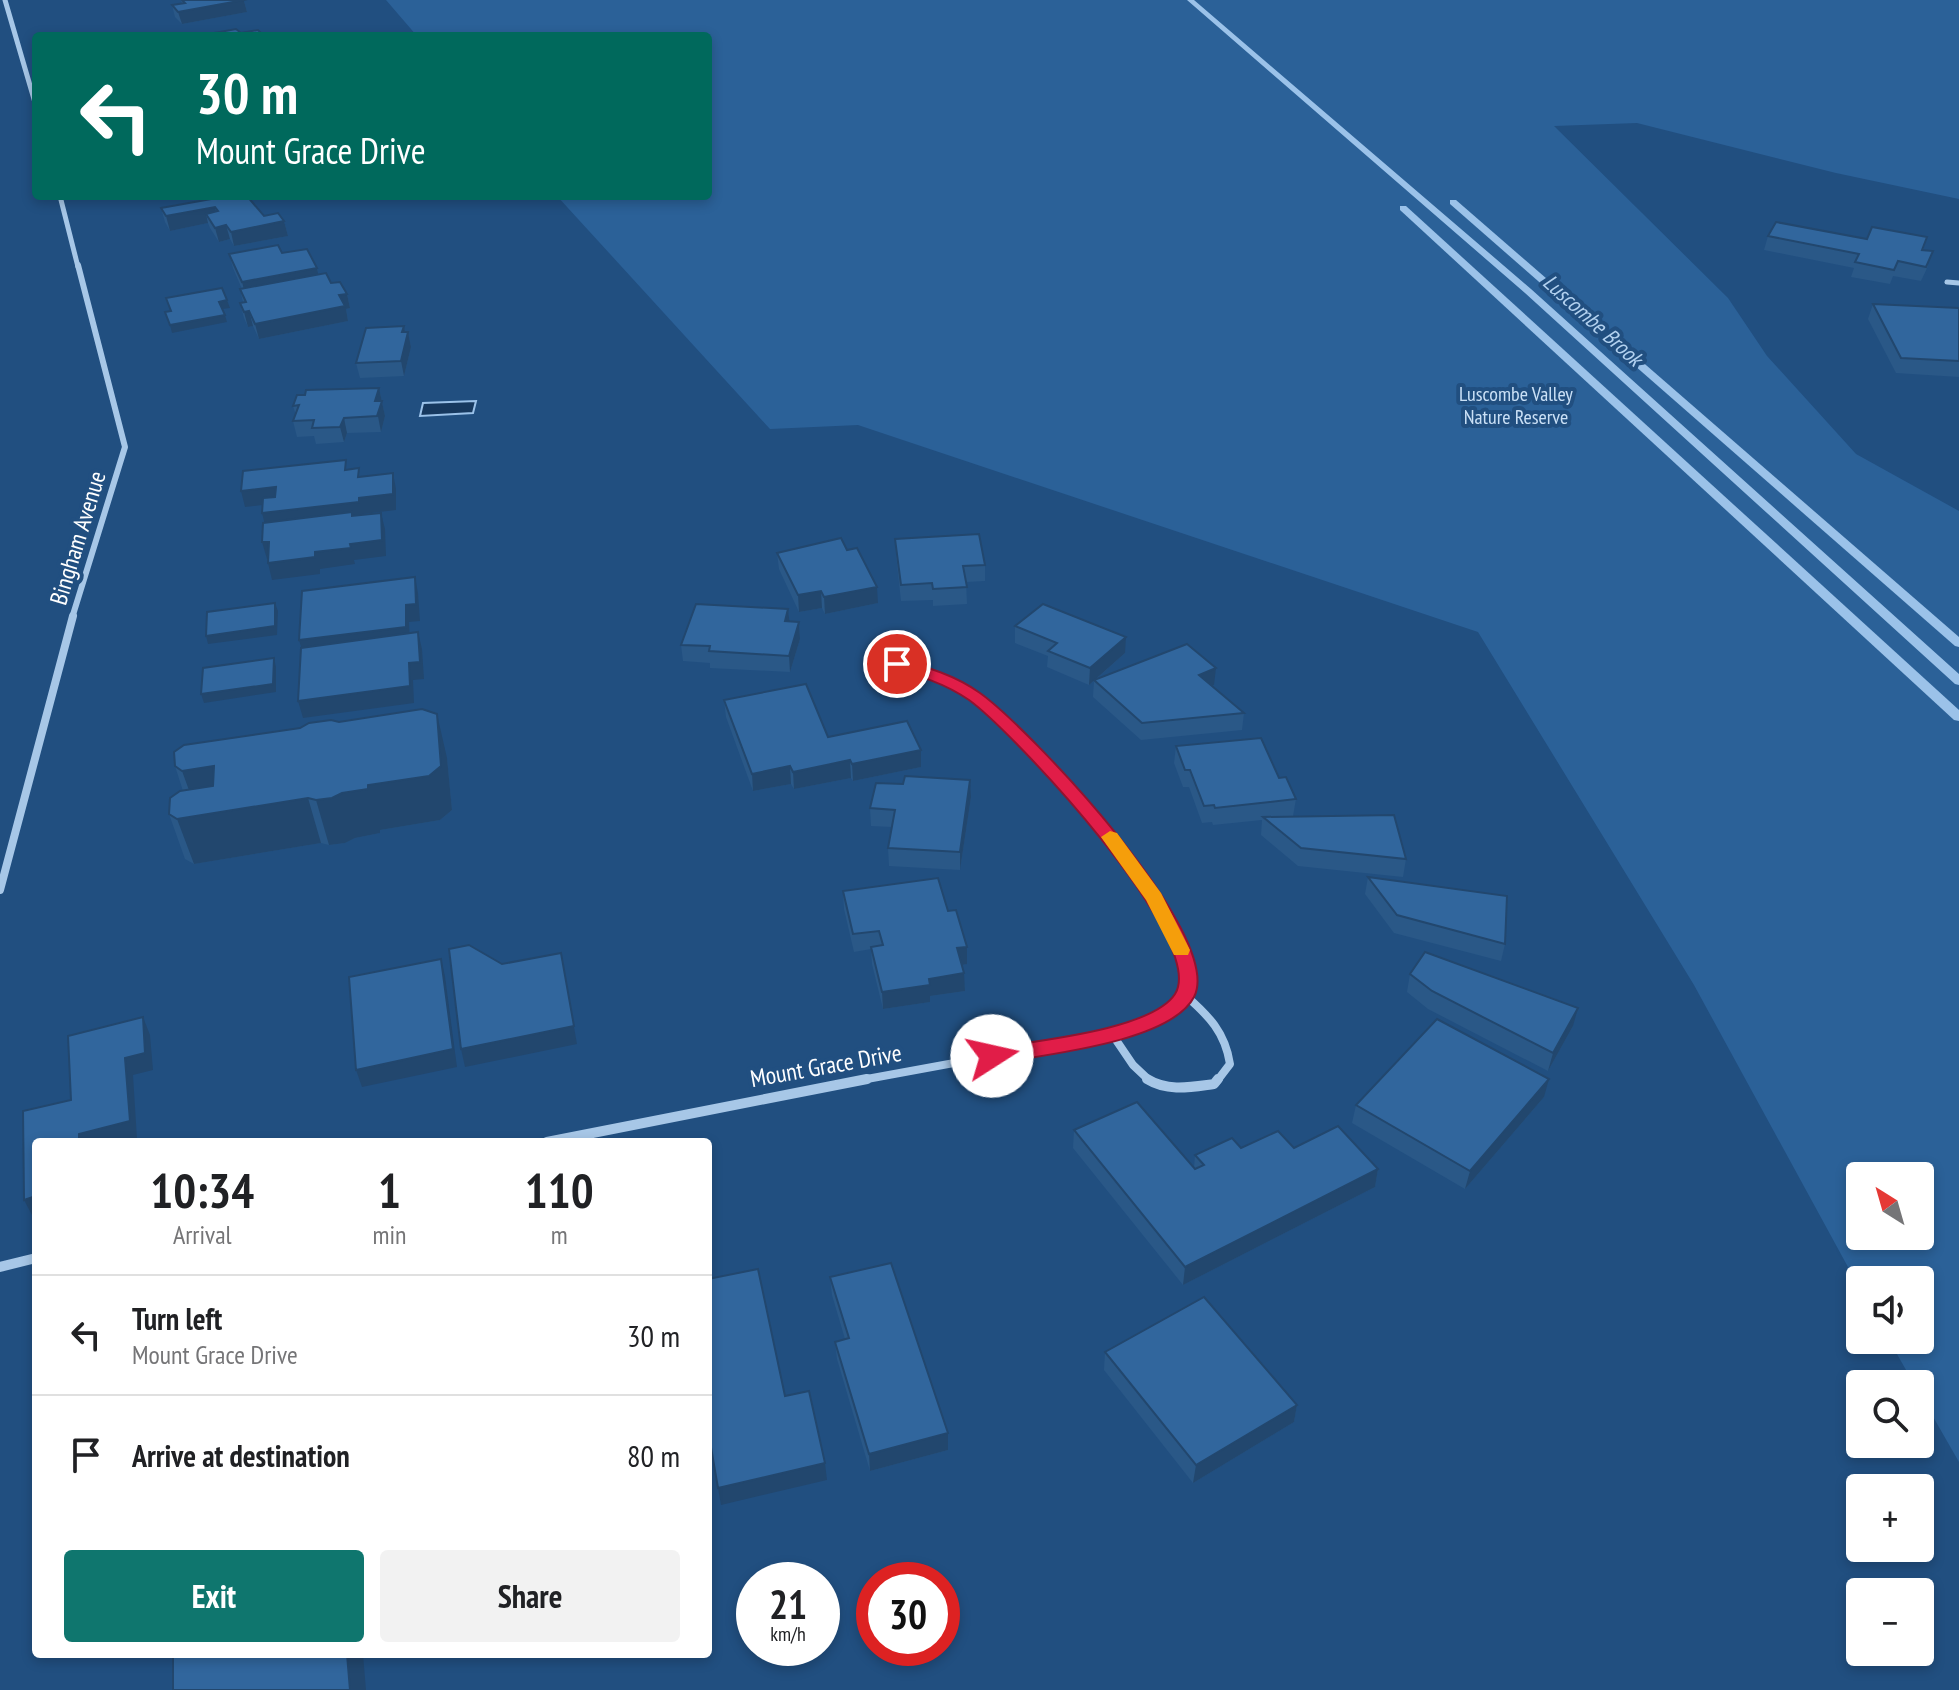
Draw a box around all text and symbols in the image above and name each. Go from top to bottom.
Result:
text: 30 m [196,57,298,129]
icon: left [64,64,168,168]
text: Mount Grace Drive [196,127,426,174]
water label: Luscombe Brook [1537,268,1650,374]
park label: Luscombe Valley Nature Reserve [1459,381,1573,430]
street label: Bingham Avenue [42,467,113,609]
pin [863,630,931,698]
icon: arrive [875,642,919,686]
position arrow [950,1014,1034,1098]
street label: Mount Grace Drive [748,1037,904,1094]
text: 10:34 [150,1159,254,1221]
text: 1 [378,1159,401,1221]
text: 110 [525,1159,594,1221]
north arrow [1846,1162,1934,1250]
map controls [1846,1162,1934,1666]
text: Arrival [173,1218,232,1251]
text: min [372,1218,406,1251]
text: m [551,1218,568,1251]
button: sound [1846,1266,1934,1354]
text: Turn left [132,1299,222,1338]
icon: left [64,1313,108,1357]
text: 30 m [627,1316,680,1355]
text: Mount Grace Drive [132,1338,298,1371]
button: search [1846,1370,1934,1458]
icon: arrive [64,1433,108,1477]
text: Arrive at destination [132,1436,350,1475]
text: 80 m [627,1436,680,1475]
button: + [1846,1474,1934,1562]
button: Exit [64,1550,364,1642]
button: Share [380,1550,680,1642]
speed limit sign: 30 [856,1562,960,1666]
text: 21 [769,1578,807,1630]
button: − [1846,1578,1934,1666]
text: km/h [770,1621,806,1647]

